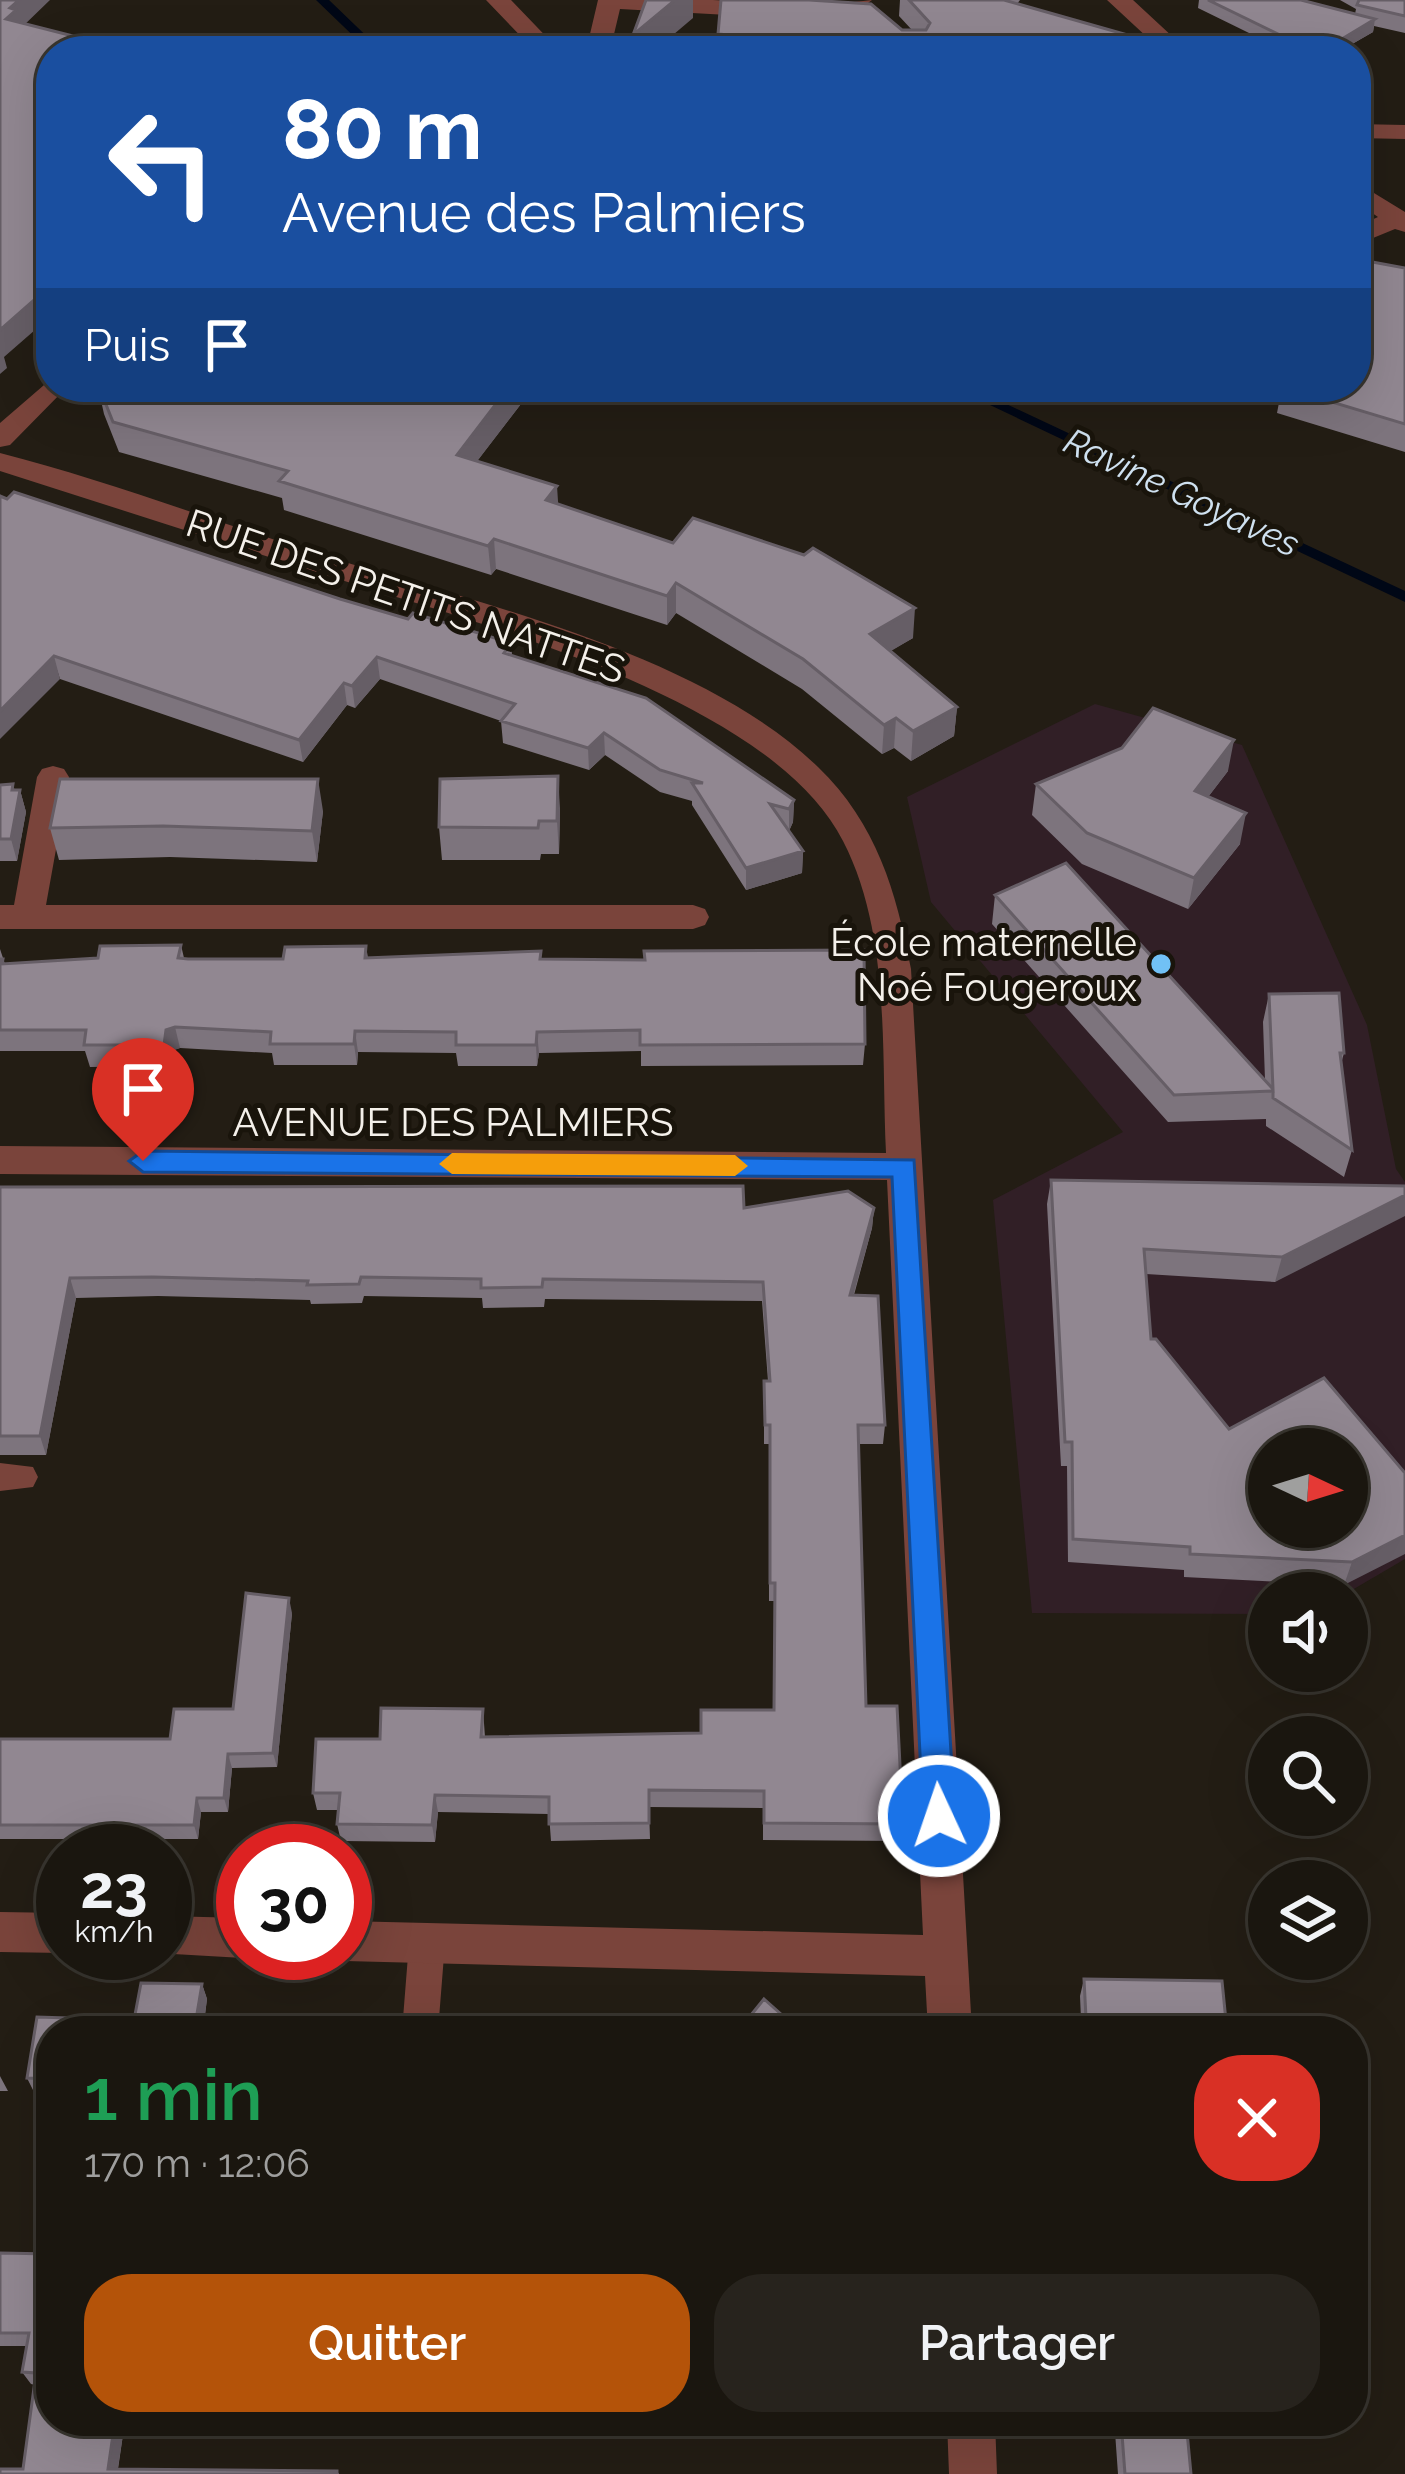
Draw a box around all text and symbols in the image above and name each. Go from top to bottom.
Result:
text: 80 m [282,80,483,179]
icon: left [84,84,240,240]
text: Avenue des Palmiers [282,181,806,245]
icon: arrive [194,312,260,378]
text: Puis [84,319,170,372]
water label: Ravine Goyaves [1058,419,1306,565]
street label: RUE DES PETITS NATTES [180,499,632,693]
place label: École maternelle Noé Fougeroux [830,919,1137,1010]
marker: École maternelle Noé Fougeroux [1148,951,1174,977]
pin [92,1038,194,1161]
icon: arrive [110,1056,176,1122]
street label: AVENUE DES PALMIERS [233,1099,673,1145]
north arrow [1248,1428,1368,1548]
map controls [1248,1428,1368,1980]
button: sound [1248,1572,1368,1692]
button: search [1248,1716,1368,1836]
position arrow [876,1753,1002,1879]
speed limit sign: 30 [216,1824,372,1980]
text: 23 [80,1852,148,1922]
button: layers [1248,1860,1368,1980]
text: km/h [74,1914,154,1949]
text: 1 min [84,2052,263,2137]
button: close [1194,2055,1320,2181]
text: 170 m · 12:06 [84,2140,310,2186]
button: Quitter [84,2274,690,2412]
button: Partager [714,2274,1320,2412]

